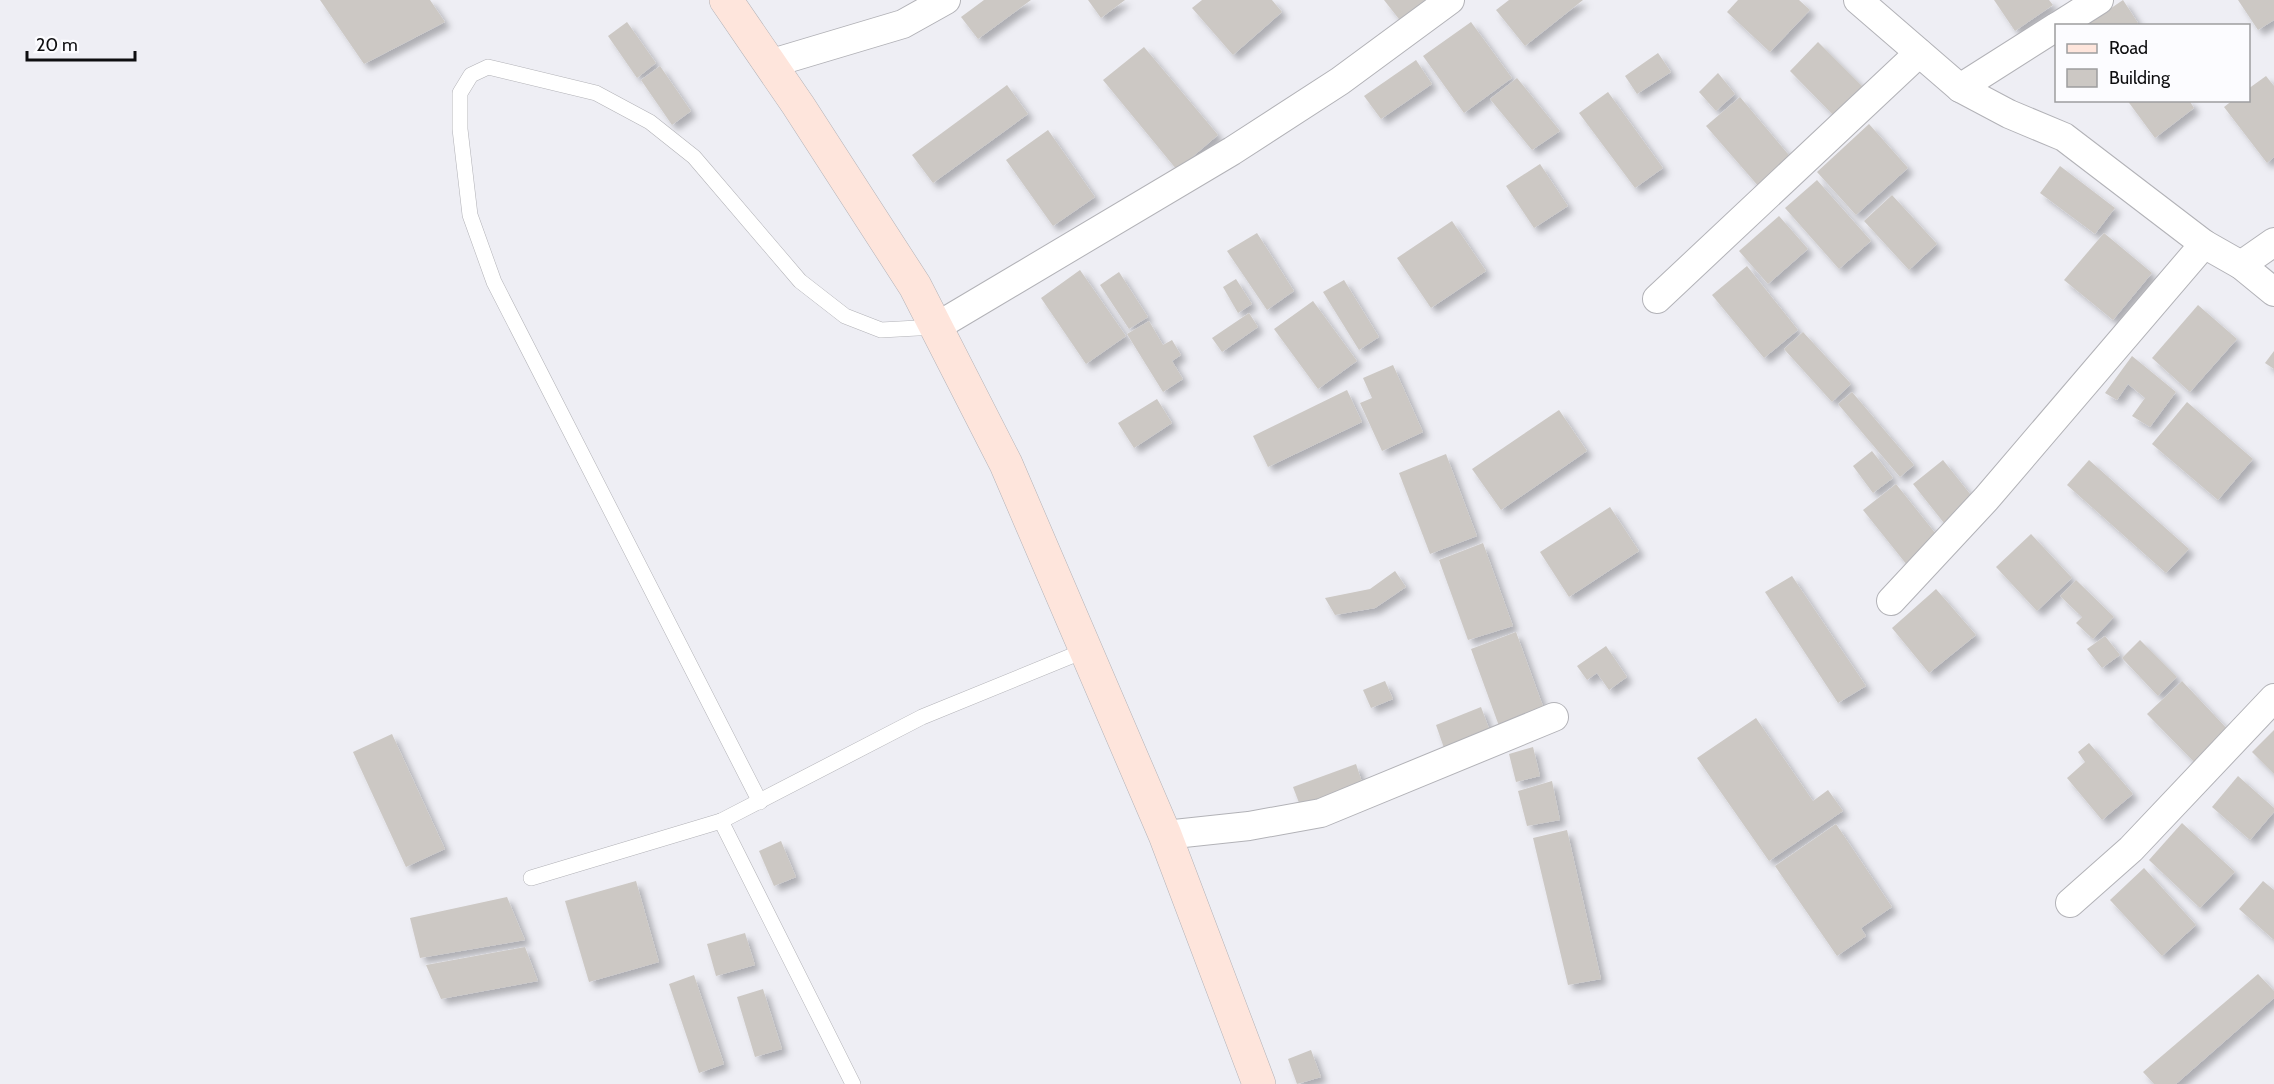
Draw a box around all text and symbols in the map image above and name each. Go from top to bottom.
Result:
scale bar [27,24,135,62]
legend [2055,24,2250,102]
text: 20 m [36,34,78,56]
text: Road [2109,37,2148,59]
text: Building [2109,67,2171,89]

